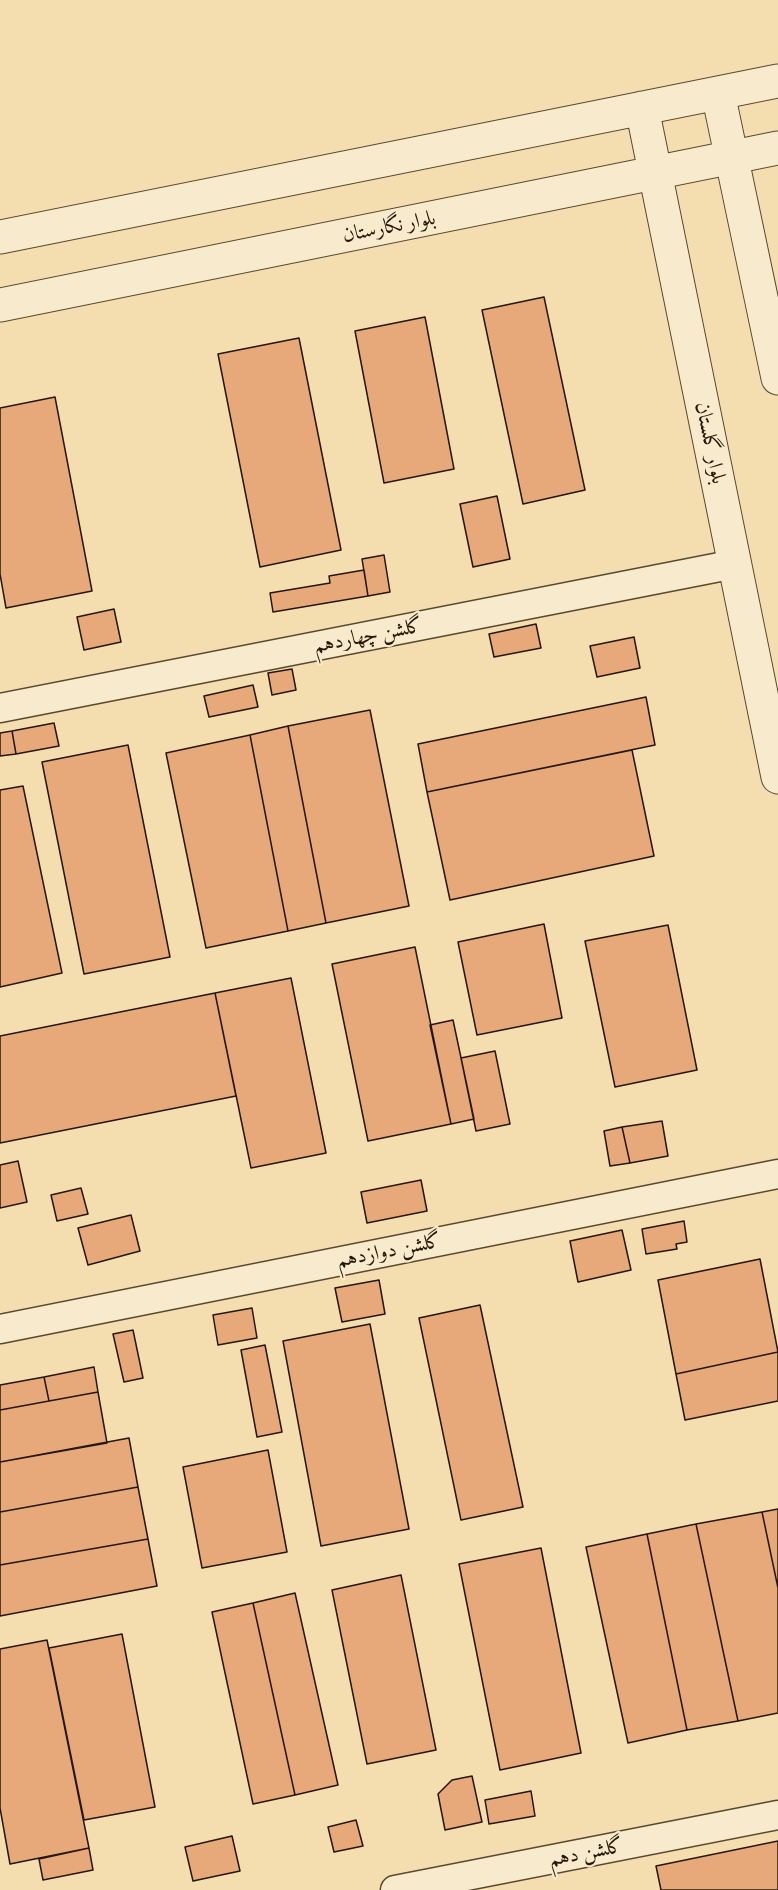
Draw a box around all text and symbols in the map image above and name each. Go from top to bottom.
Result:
street label: بلوار نگارستان [340,206,438,248]
street label: بلوار گلستان [689,400,731,486]
street label: گلشن چهاردهم [311,613,425,659]
street label: گلشن دوازدهم [335,1229,443,1273]
street label: گلشن دهم [547,1833,625,1873]

